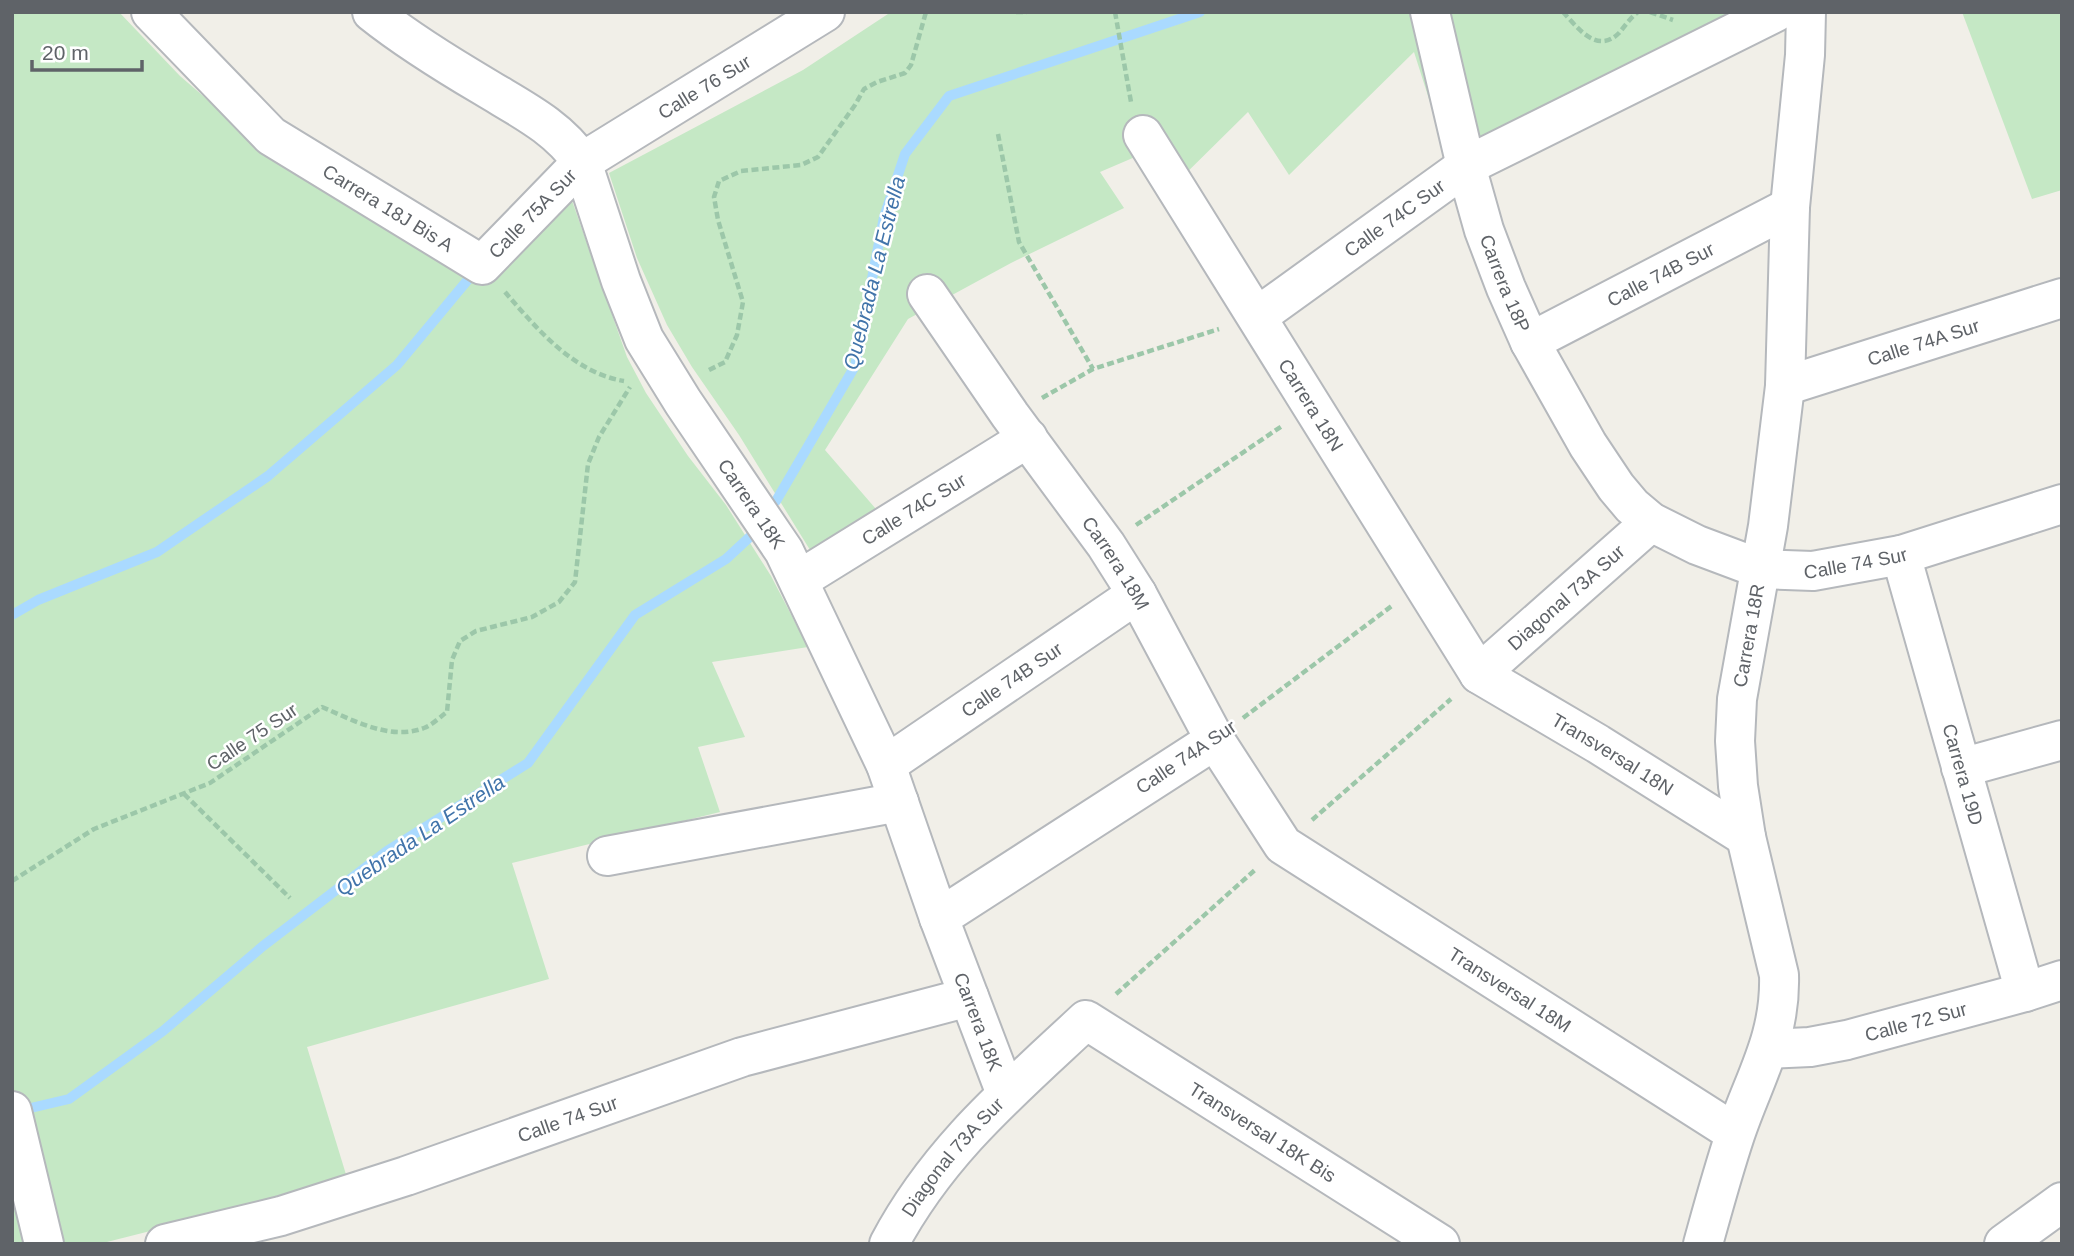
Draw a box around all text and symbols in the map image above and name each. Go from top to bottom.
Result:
scale bar [32,28,142,72]
text: 20 m [42,41,89,64]
street label: Calle 76 Sur [654,50,755,123]
street label: Carrera 18J Bis A [319,160,458,256]
street label: Calle 75A Sur [484,164,581,262]
water label: Quebrada La Estrella [839,174,909,372]
street label: Calle 74C Sur [1340,174,1449,261]
street label: Carrera 18P [1476,231,1535,335]
street label: Calle 74B Sur [1604,238,1718,311]
street label: Calle 74A Sur [1865,314,1982,370]
street label: Carrera 18N [1275,355,1348,455]
street label: Carrera 18K [714,455,790,553]
street label: Calle 74C Sur [858,468,970,549]
street label: Carrera 18M [1078,512,1154,613]
street label: Diagonal 73A Sur [1504,540,1629,654]
street label: Calle 74 Sur [1803,543,1910,582]
street label: Carrera 18R [1729,582,1768,689]
street label: Calle 74B Sur [957,637,1067,721]
street label: Calle 75 Sur [203,699,302,775]
street label: Transversal 18N [1548,709,1677,799]
street label: Calle 74A Sur [1132,715,1241,798]
street label: Carrera 19D [1939,721,1988,828]
water label: Quebrada La Estrella [331,770,509,900]
street label: Transversal 18M [1445,943,1575,1036]
street label: Carrera 18K [950,970,1007,1074]
street label: Calle 72 Sur [1863,997,1970,1045]
street label: Transversal 18K Bis [1185,1078,1340,1186]
street label: Calle 74 Sur [515,1091,621,1146]
street label: Diagonal 73A Sur [897,1093,1008,1220]

